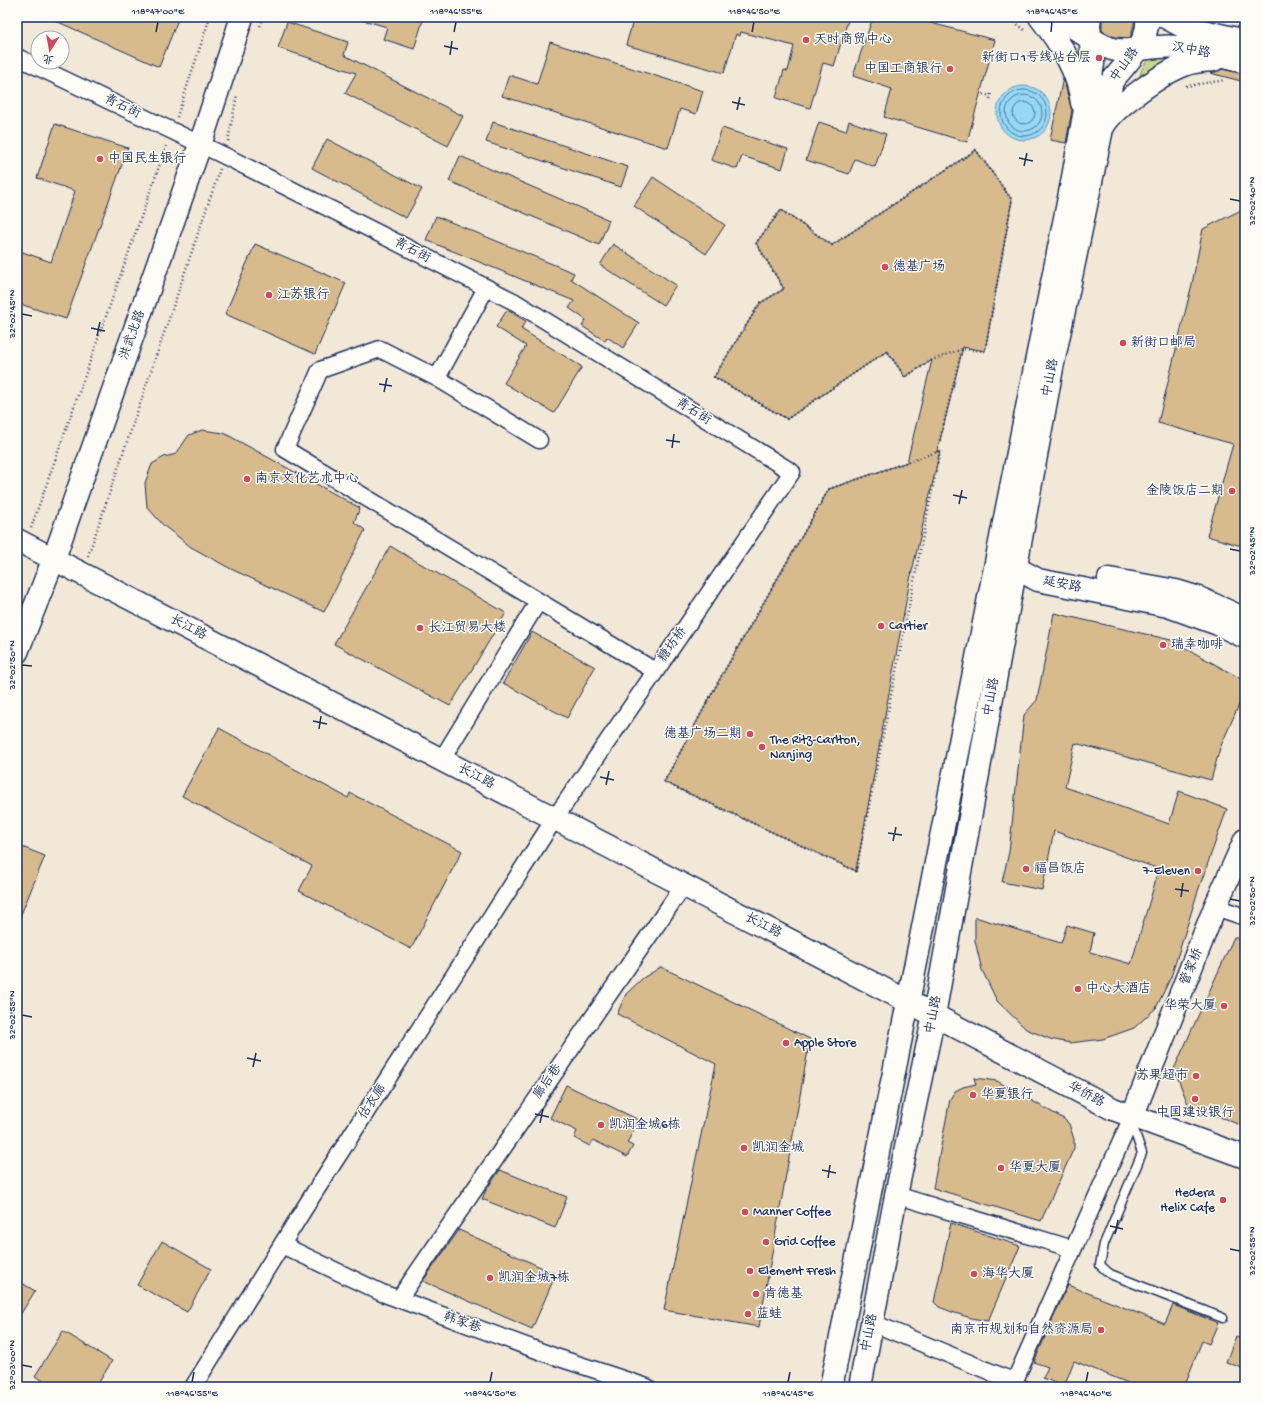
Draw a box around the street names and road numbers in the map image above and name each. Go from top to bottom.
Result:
street label: 汉中路 [1170,39,1212,62]
street label: 中山路 [1107,44,1143,85]
street label: 青石街 [101,91,143,122]
street label: 青石街 [391,235,433,267]
street label: 洪武北路 [116,308,149,362]
street label: 中山路 [1039,357,1062,399]
street label: 青石街 [672,394,714,429]
street label: 延安路 [1041,573,1083,596]
street label: 长江路 [167,612,209,644]
street label: 糖坊桥 [655,624,690,665]
street label: 中山路 [980,676,1003,718]
street label: 长江路 [455,761,497,793]
street label: 长江路 [742,910,784,942]
street label: 管家桥 [1177,946,1206,988]
street label: 中山路 [922,994,945,1036]
street label: 廊后巷 [530,1061,565,1102]
street label: 华侨路 [1065,1077,1108,1111]
street label: 估衣廊 [354,1080,390,1122]
street label: 韩家巷 [441,1307,484,1337]
street label: 中山路 [858,1312,881,1354]

